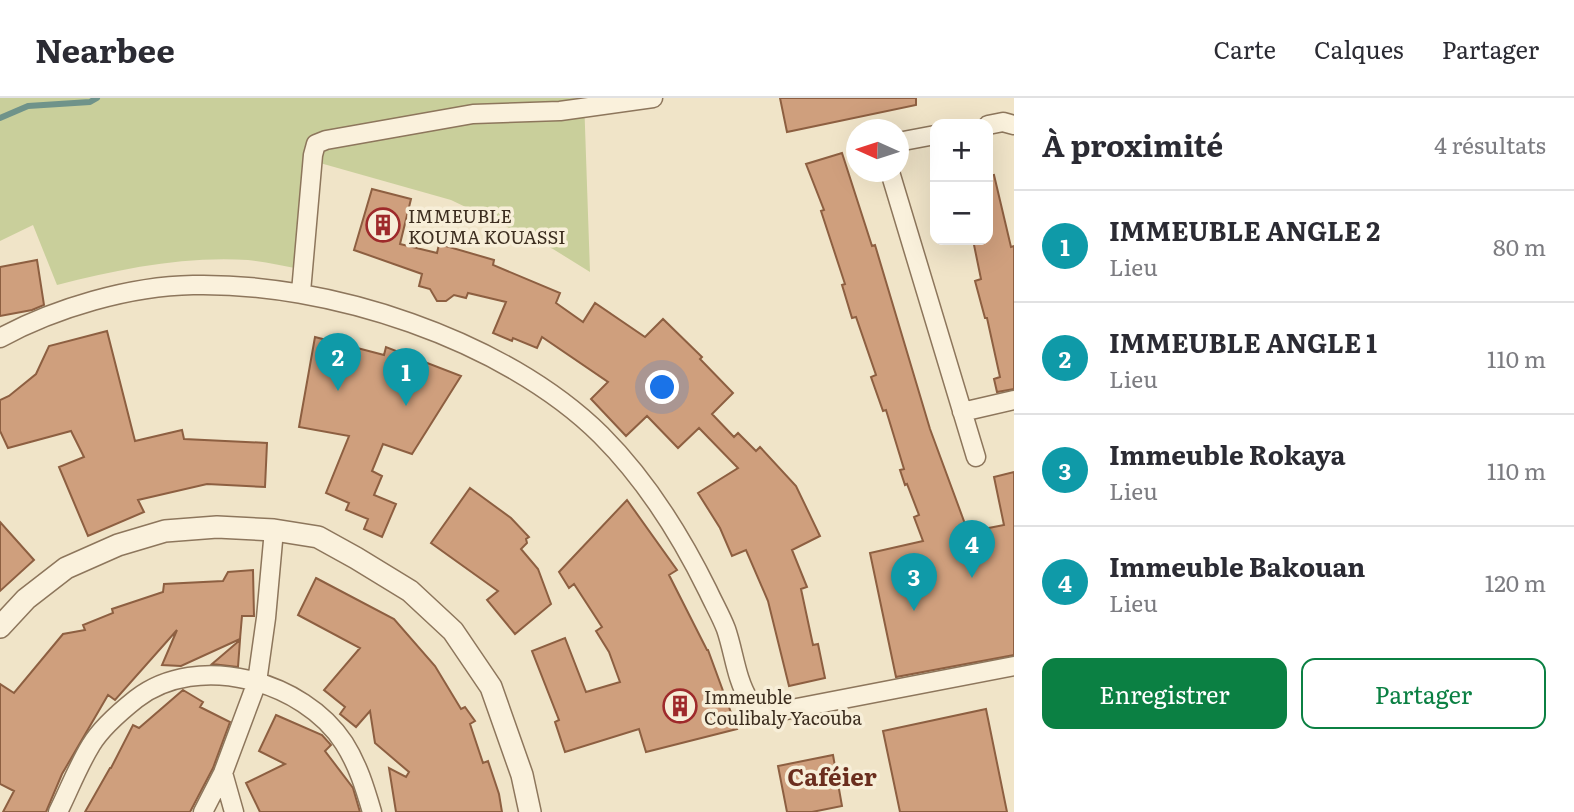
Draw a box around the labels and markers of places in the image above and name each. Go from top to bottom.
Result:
place label: IMMEUBLE KOUMA KOUASSI [408,202,566,250]
building icon: IMMEUBLE KOUMA KOUASSI [364,206,402,244]
pin: 2 [315,333,361,391]
pin: 1 [383,348,429,406]
pin: 4 [949,520,995,578]
pin: 3 [891,553,937,611]
place label: Immeuble Coulibaly Yacouba [704,683,862,731]
building icon: Immeuble Coulibaly Yacouba [661,687,699,725]

